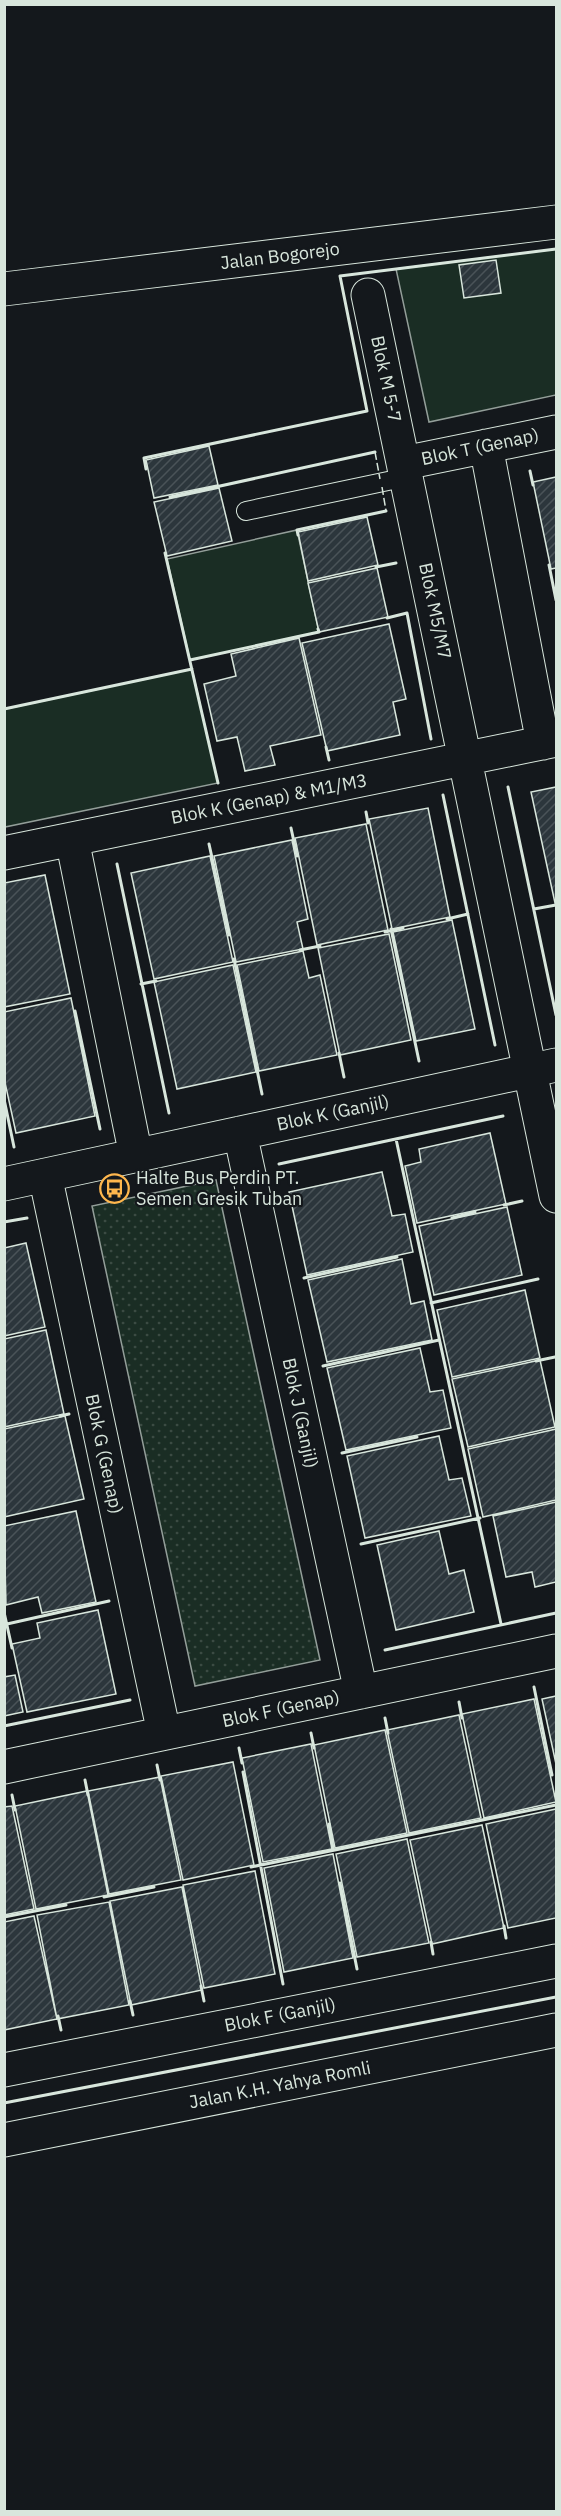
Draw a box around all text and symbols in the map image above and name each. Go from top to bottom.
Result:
street label: Jalan Bogorejo [219,237,341,274]
street label: Blok M 5-7 [366,333,407,424]
street label: Blok T (Genap) [419,423,541,470]
street label: Blok M5/M7 [414,560,457,661]
street label: Blok K (Genap) & M1/M3 [169,768,369,829]
street label: Blok K (Ganjil) [275,1089,391,1136]
place label: Halte Bus Perdin PT. Semen Gresik Tuban [136,1166,302,1210]
bus stop icon: Halte Bus Perdin PT. Semen Gresik Tuban [99,1172,131,1204]
street label: Blok J (Ganjil) [278,1356,323,1470]
street label: Blok G (Genap) [81,1392,128,1516]
street label: Blok F (Genap) [220,1685,342,1732]
street label: Blok F (Ganjil) [222,1992,338,2037]
street label: Jalan K.H. Yahya Romli [187,2056,373,2113]

